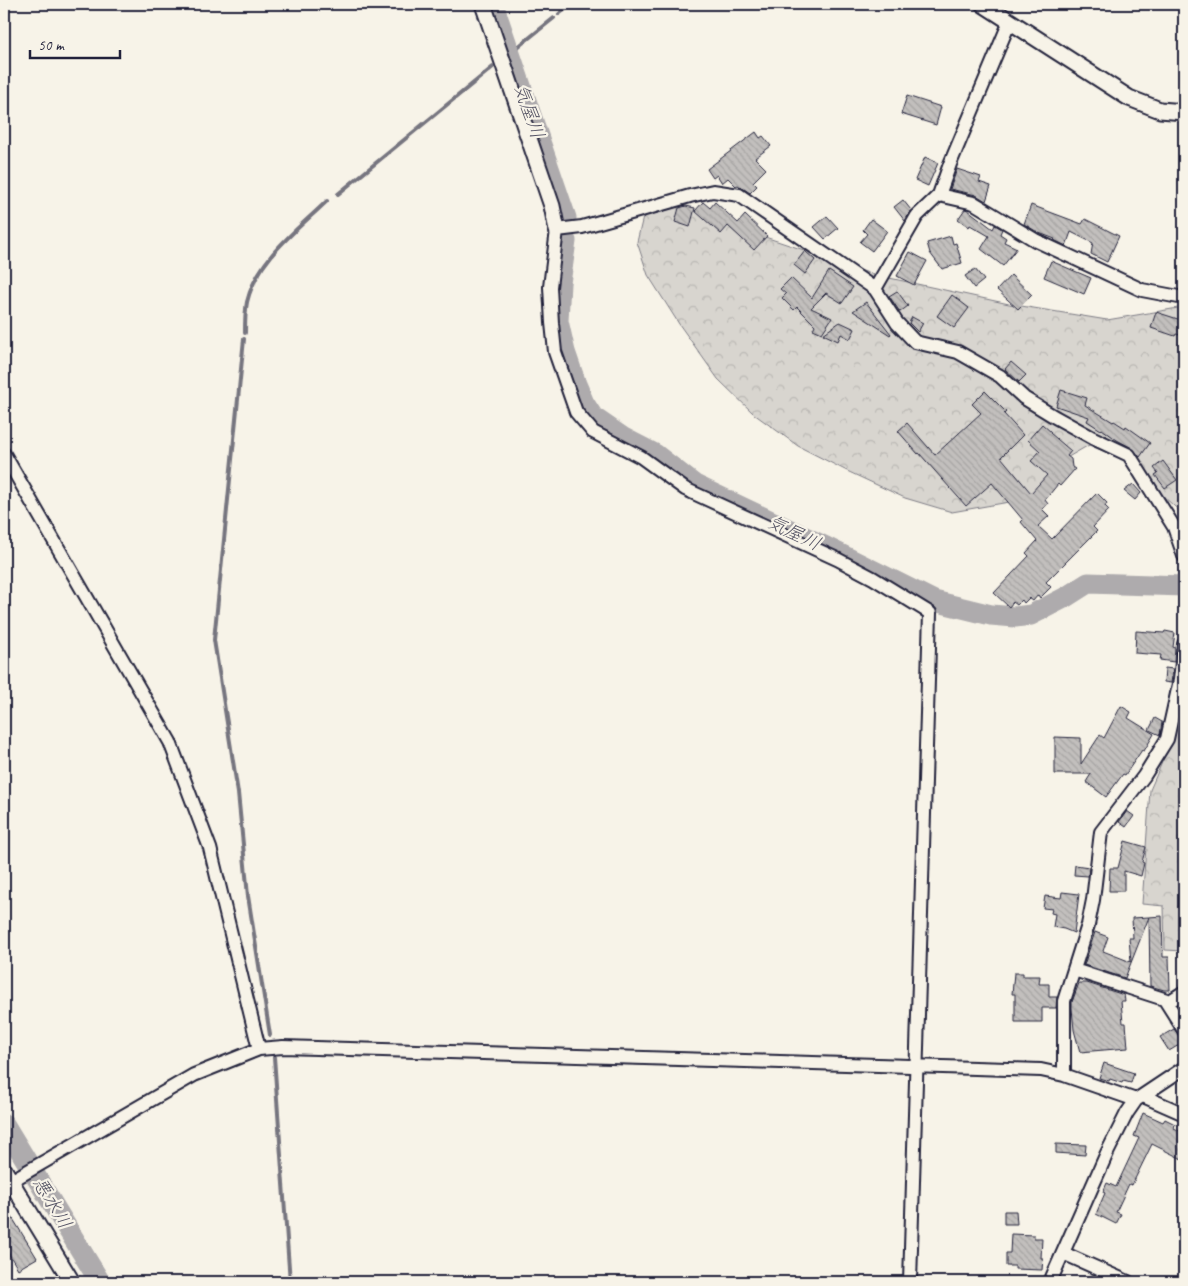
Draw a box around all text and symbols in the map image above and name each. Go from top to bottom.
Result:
scale bar [30,28,120,60]
text: 50 m [38,36,65,55]
water label: 気屋川 [508,80,550,142]
water label: 気屋川 [763,510,825,556]
water label: 悪水川 [27,1172,77,1234]

